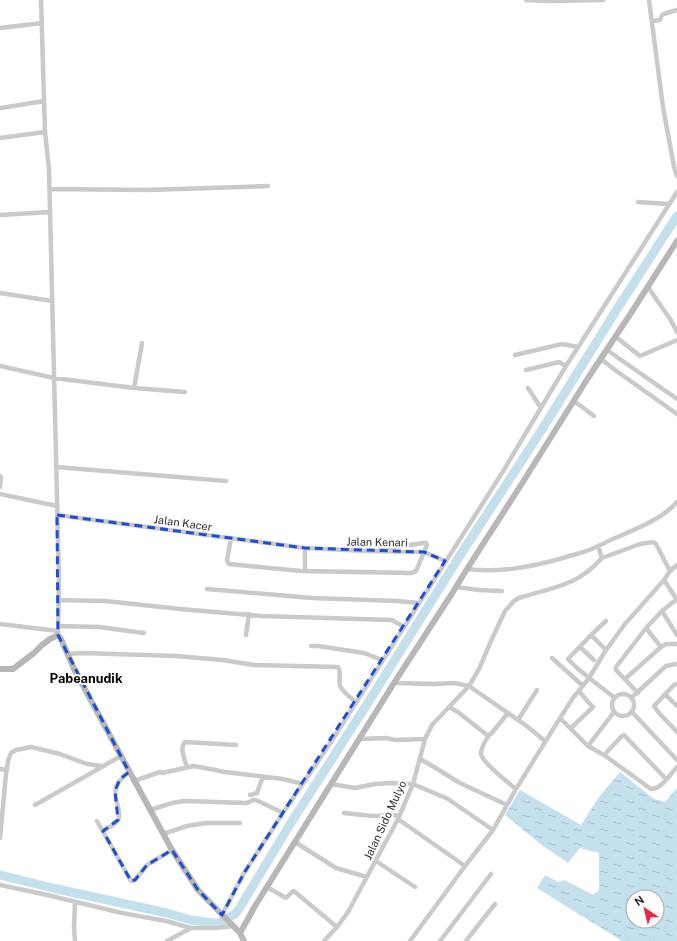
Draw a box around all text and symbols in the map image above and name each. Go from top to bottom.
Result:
street label: Jalan Kacer [153,513,213,533]
street label: Jalan Kenari [346,535,408,549]
district label: Pabeanudik [50,671,123,686]
street label: Jalan Sido Mulyo [361,779,409,861]
north arrow [625,889,665,929]
text: N [632,893,646,908]

